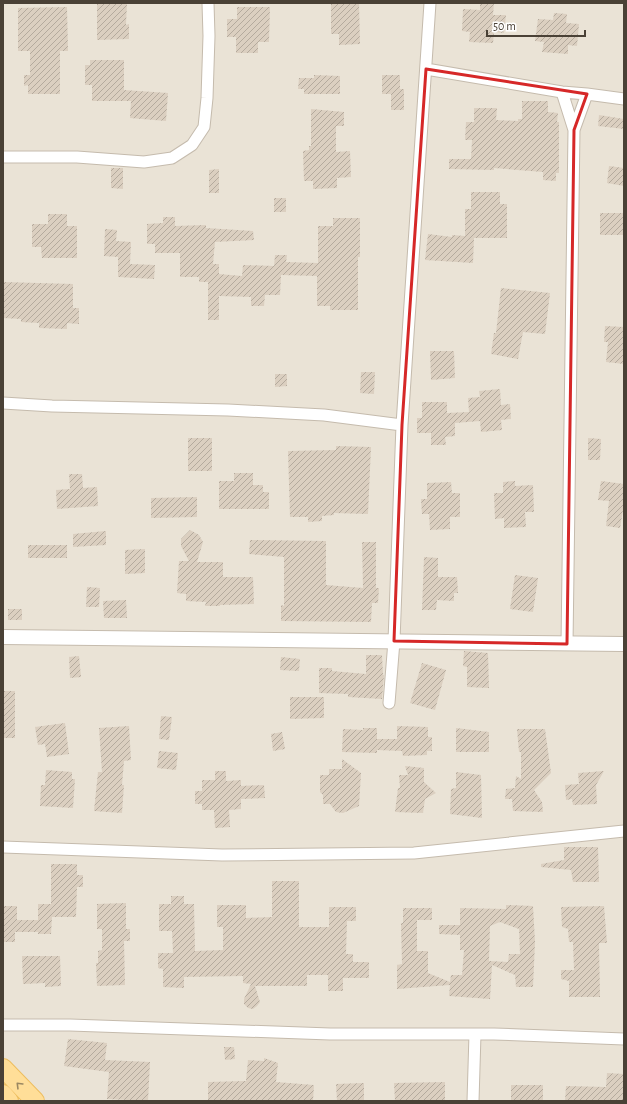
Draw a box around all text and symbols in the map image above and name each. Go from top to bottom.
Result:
scale bar [487,12,585,38]
text: 50 m [493,20,516,32]
one-way arrow [16,1082,24,1090]

